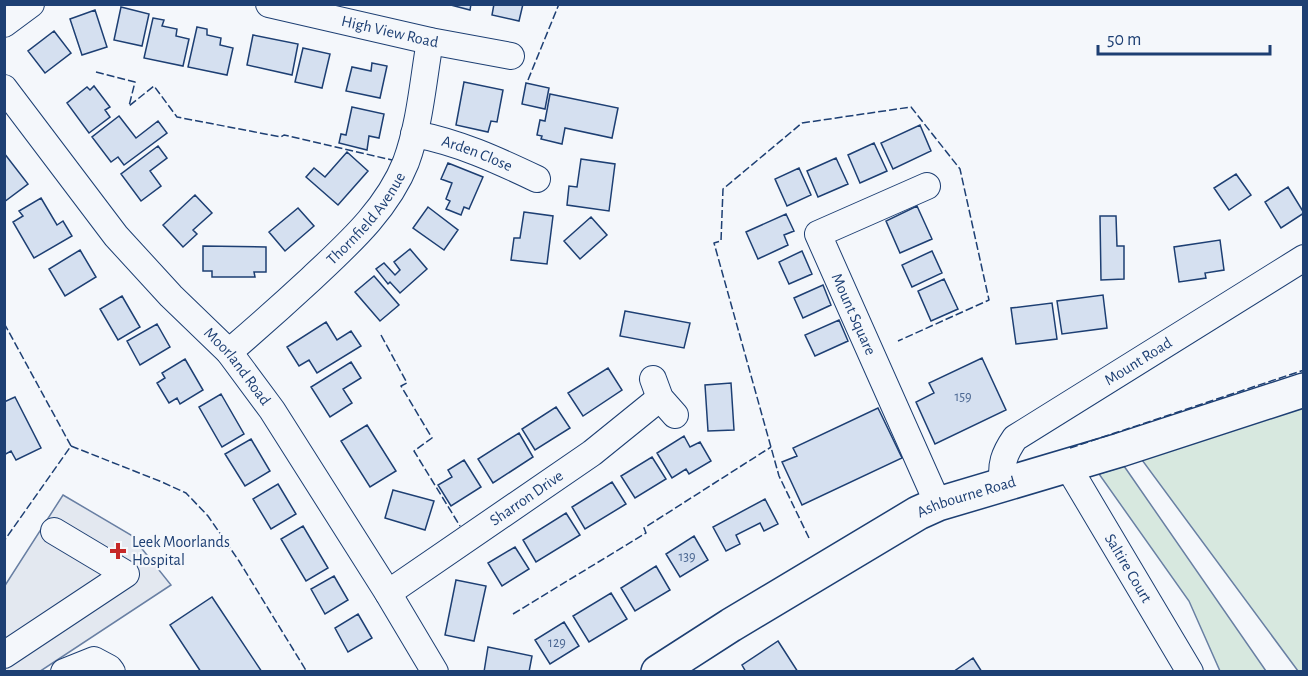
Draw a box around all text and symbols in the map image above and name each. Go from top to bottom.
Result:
street label: High View Road [340,13,440,50]
scale bar [1098,18,1270,56]
text: 50 m [1107,31,1141,49]
street label: Arden Close [440,133,515,174]
street label: Thornfield Avenue [323,170,408,268]
street label: Mount Square [829,271,879,358]
street label: Moorland Road [201,325,274,408]
street label: Mount Road [1102,334,1175,388]
house number: 159 [954,390,972,404]
street label: Sharron Drive [487,467,566,529]
street label: Ashbourne Road [914,473,1018,520]
street label: Saltire Court [1102,531,1155,605]
place label: Leek Moorlands Hospital [132,534,230,568]
marker: Leek Moorlands Hospital [109,542,127,560]
house number: 139 [678,550,696,564]
house number: 129 [548,636,566,650]

